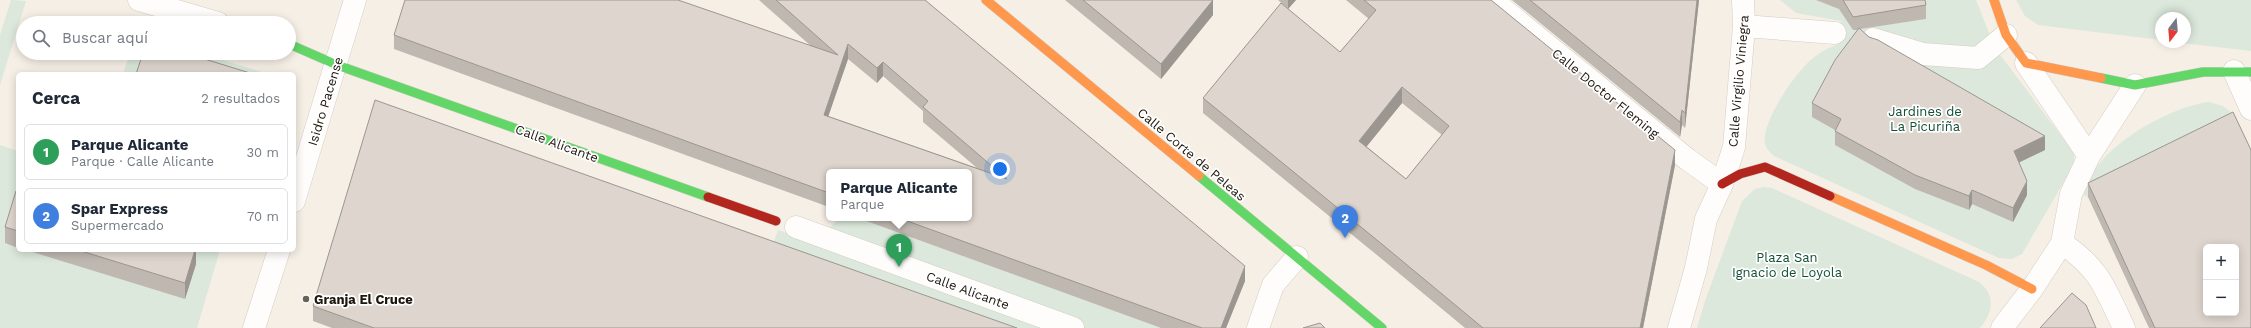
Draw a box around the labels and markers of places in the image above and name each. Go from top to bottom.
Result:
pin: 2 [1332,205,1358,238]
pin: 1 [886,234,912,267]
place label: Granja El Cruce [314,292,413,307]
marker: Granja El Cruce [301,294,311,304]

